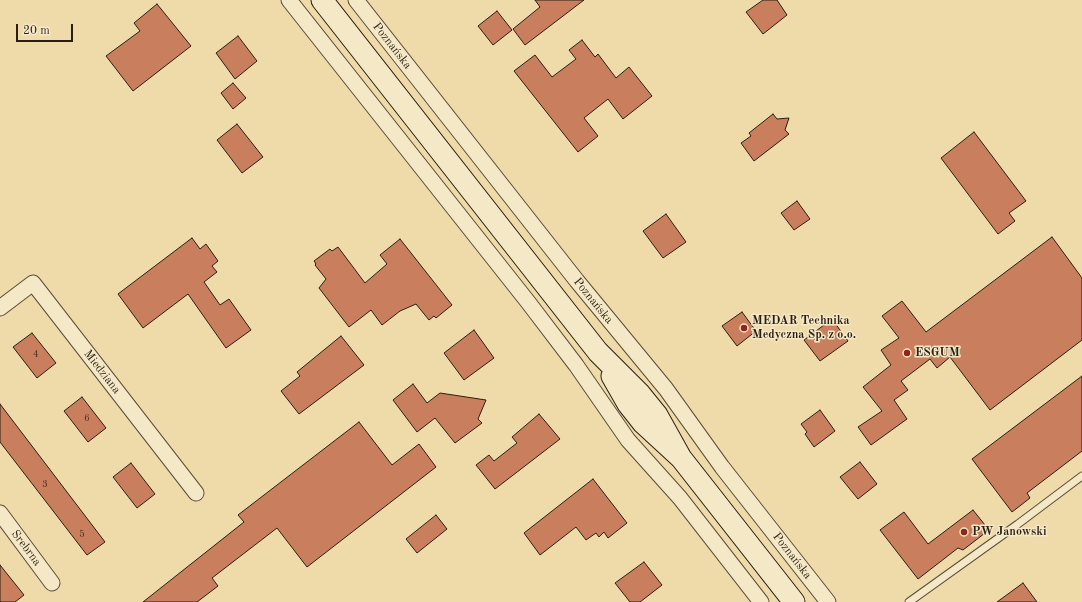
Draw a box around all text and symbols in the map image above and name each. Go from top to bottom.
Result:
scale bar [18,16,75,42]
street label: Poznańska [369,20,415,72]
text: 20 m [23,25,50,37]
street label: Poznańska [570,275,616,327]
place label: MEDAR Technika Medyczna Sp. z o.o. [752,314,856,342]
marker: MEDAR Technika Medyczna Sp. z o.o. [739,323,749,333]
place label: ESGUM [915,346,960,360]
street label: Miedziana [80,347,124,397]
house number: 4 [33,348,39,360]
marker: ESGUM [902,348,912,358]
house number: 6 [84,412,90,424]
house number: 3 [42,478,48,490]
place label: PW Janowski [972,525,1047,539]
street label: Srebrna [8,527,44,569]
marker: PW Janowski [959,527,969,537]
house number: 5 [79,528,85,540]
street label: Poznańska [769,530,815,582]

